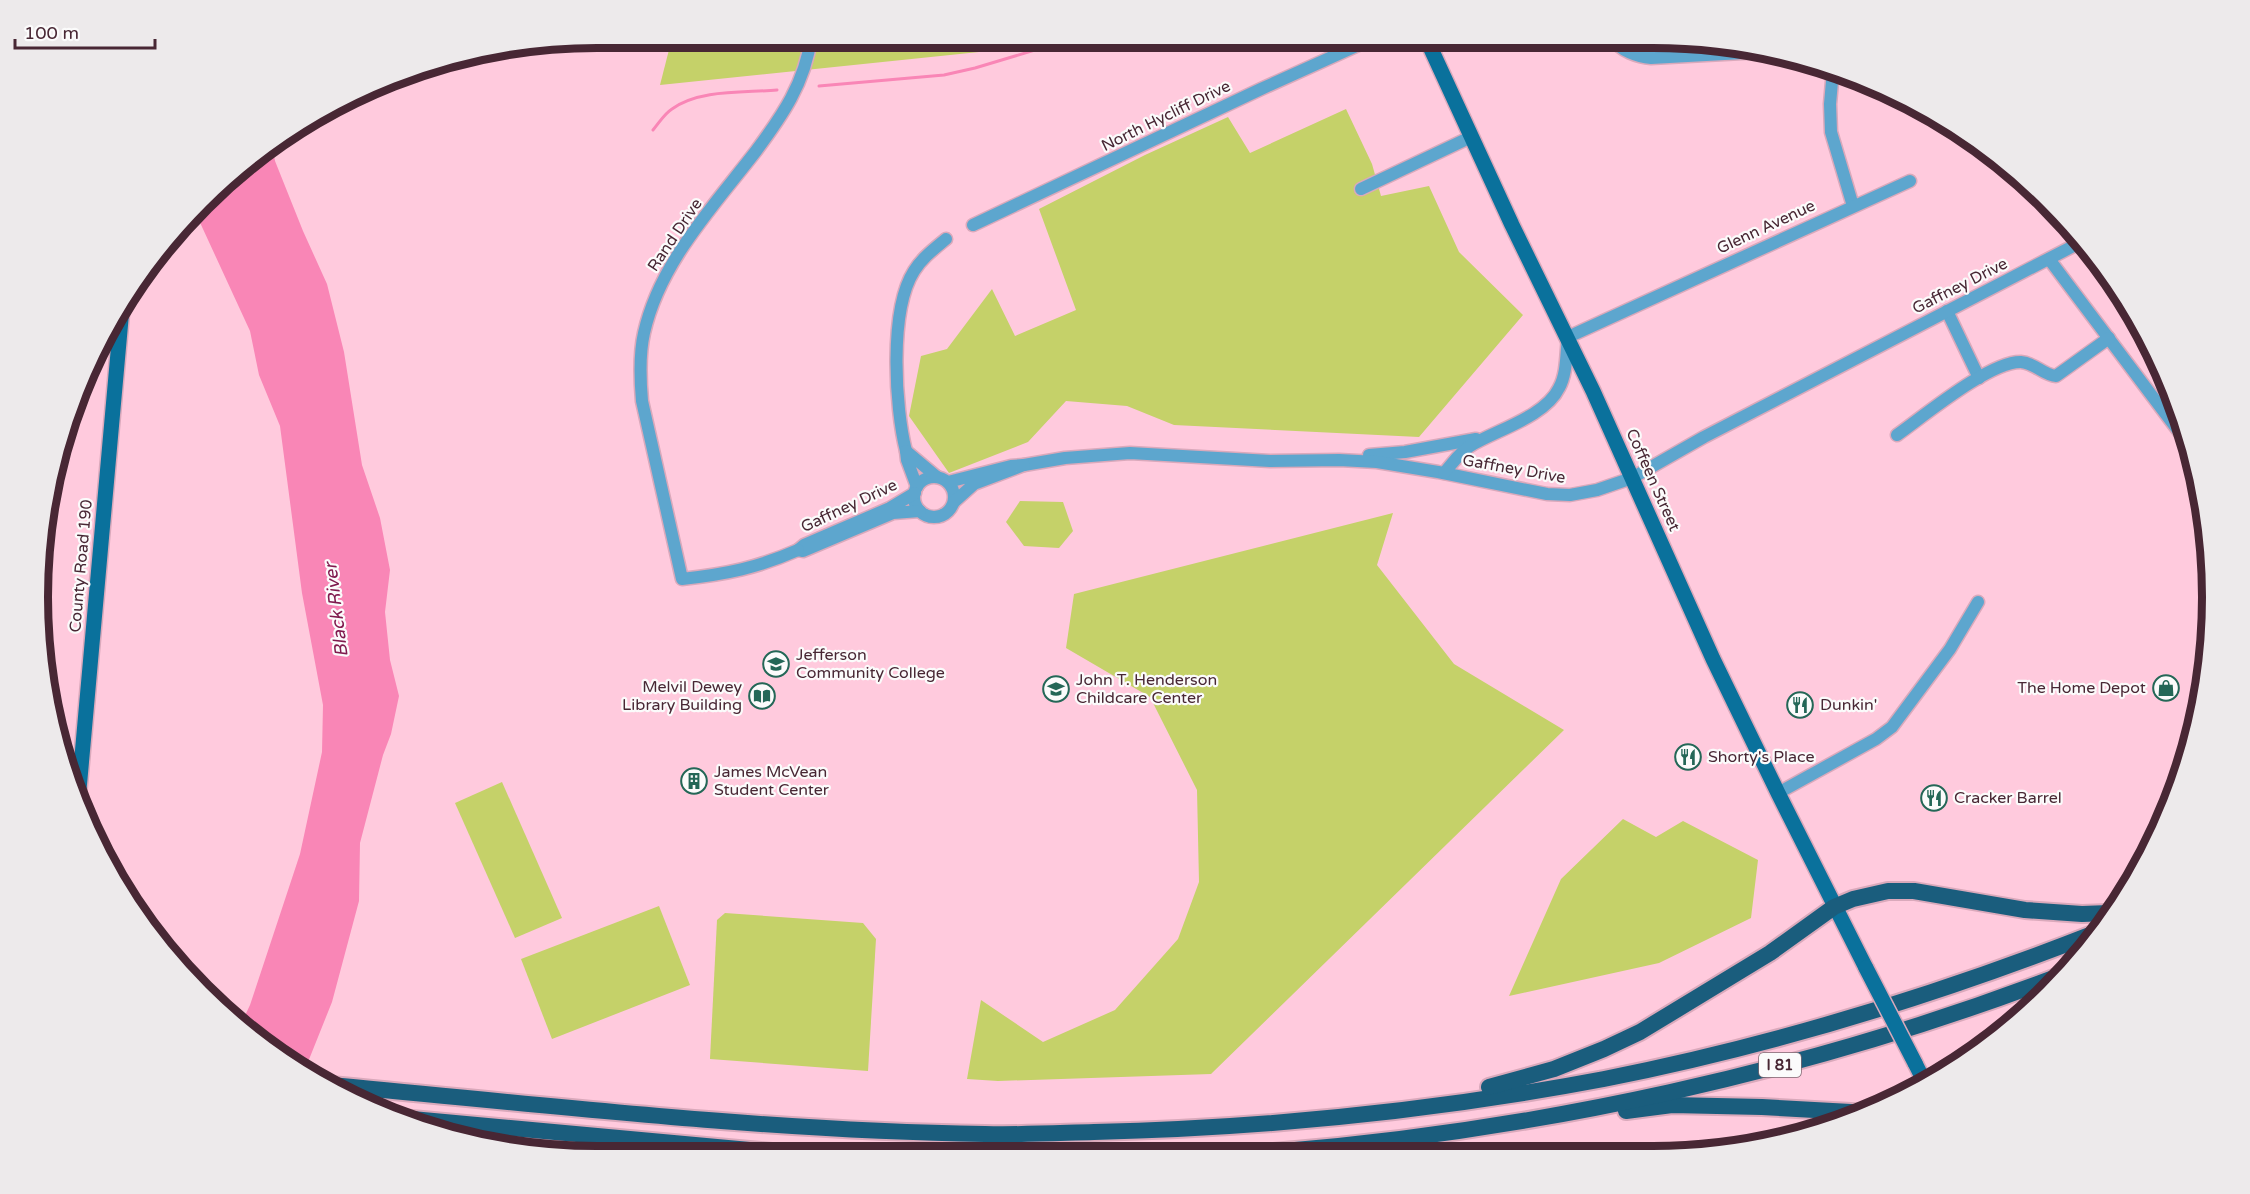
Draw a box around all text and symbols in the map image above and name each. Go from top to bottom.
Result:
scale bar [15,12,154,50]
text: 100 m [24,22,79,44]
street label: North Hycliff Drive [1098,76,1234,156]
street label: Rand Drive [643,195,707,275]
street label: Glenn Avenue [1714,196,1818,258]
street label: Gaffney Drive [1909,253,2011,319]
street label: Coffeen Street [1621,426,1685,534]
street label: Gaffney Drive [1461,450,1567,488]
street label: Gaffney Drive [798,475,900,537]
street label: County Road 190 [65,499,97,633]
water label: Black River [319,560,353,658]
place label: Jefferson Community College [796,645,945,683]
school or university icon: Jefferson Community College [761,649,791,679]
place label: John T. Henderson Childcare Center [1076,670,1217,708]
shop icon: The Home Depot [2151,673,2181,703]
school or university icon: John T. Henderson Childcare Center [1041,674,1071,704]
place label: Melvil Dewey Library Building [622,677,742,715]
place label: The Home Depot [2017,678,2146,698]
library icon: Melvil Dewey Library Building [747,681,777,711]
restaurant icon: Dunkin' [1785,690,1815,720]
place label: Dunkin' [1820,695,1877,715]
restaurant icon: Shorty's Place [1673,742,1703,772]
place label: Shorty's Place [1708,747,1815,767]
place label: James McVean Student Center [714,762,830,800]
building icon: James McVean Student Center [679,766,709,796]
restaurant icon: Cracker Barrel [1919,783,1949,813]
place label: Cracker Barrel [1954,788,2062,808]
road number: I 81 [1759,1053,1801,1077]

